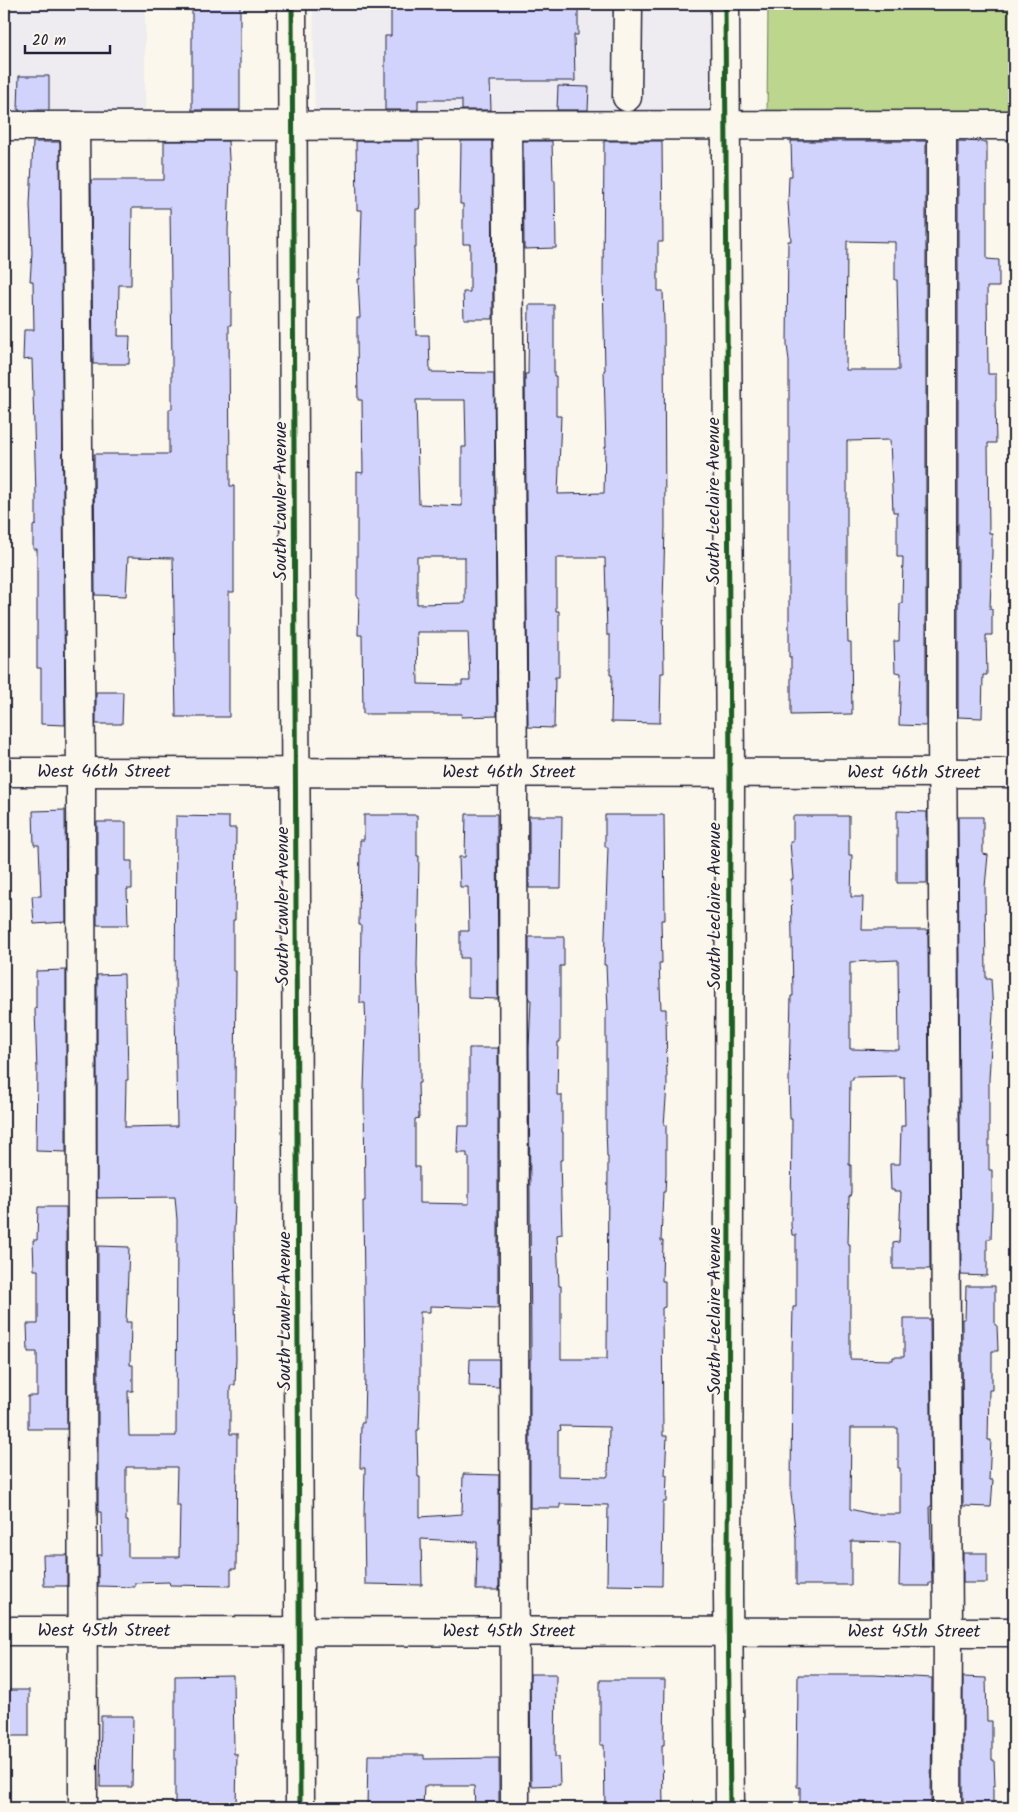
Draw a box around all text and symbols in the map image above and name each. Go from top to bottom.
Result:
scale bar [25,22,110,54]
text: 20 m [32,29,66,53]
street label: South Leclaire Avenue [700,417,729,585]
street label: South Lawler Avenue [267,421,296,581]
street label: West 46th Street [37,758,172,787]
street label: West 46th Street [442,758,577,787]
street label: West 46th Street [847,758,982,787]
street label: South Leclaire Avenue [701,822,730,990]
street label: South Lawler Avenue [269,826,298,986]
street label: South Leclaire Avenue [701,1227,730,1395]
street label: South Lawler Avenue [271,1231,300,1391]
street label: West 45th Street [37,1617,172,1646]
street label: West 45th Street [442,1617,577,1646]
street label: West 45th Street [847,1617,982,1646]

